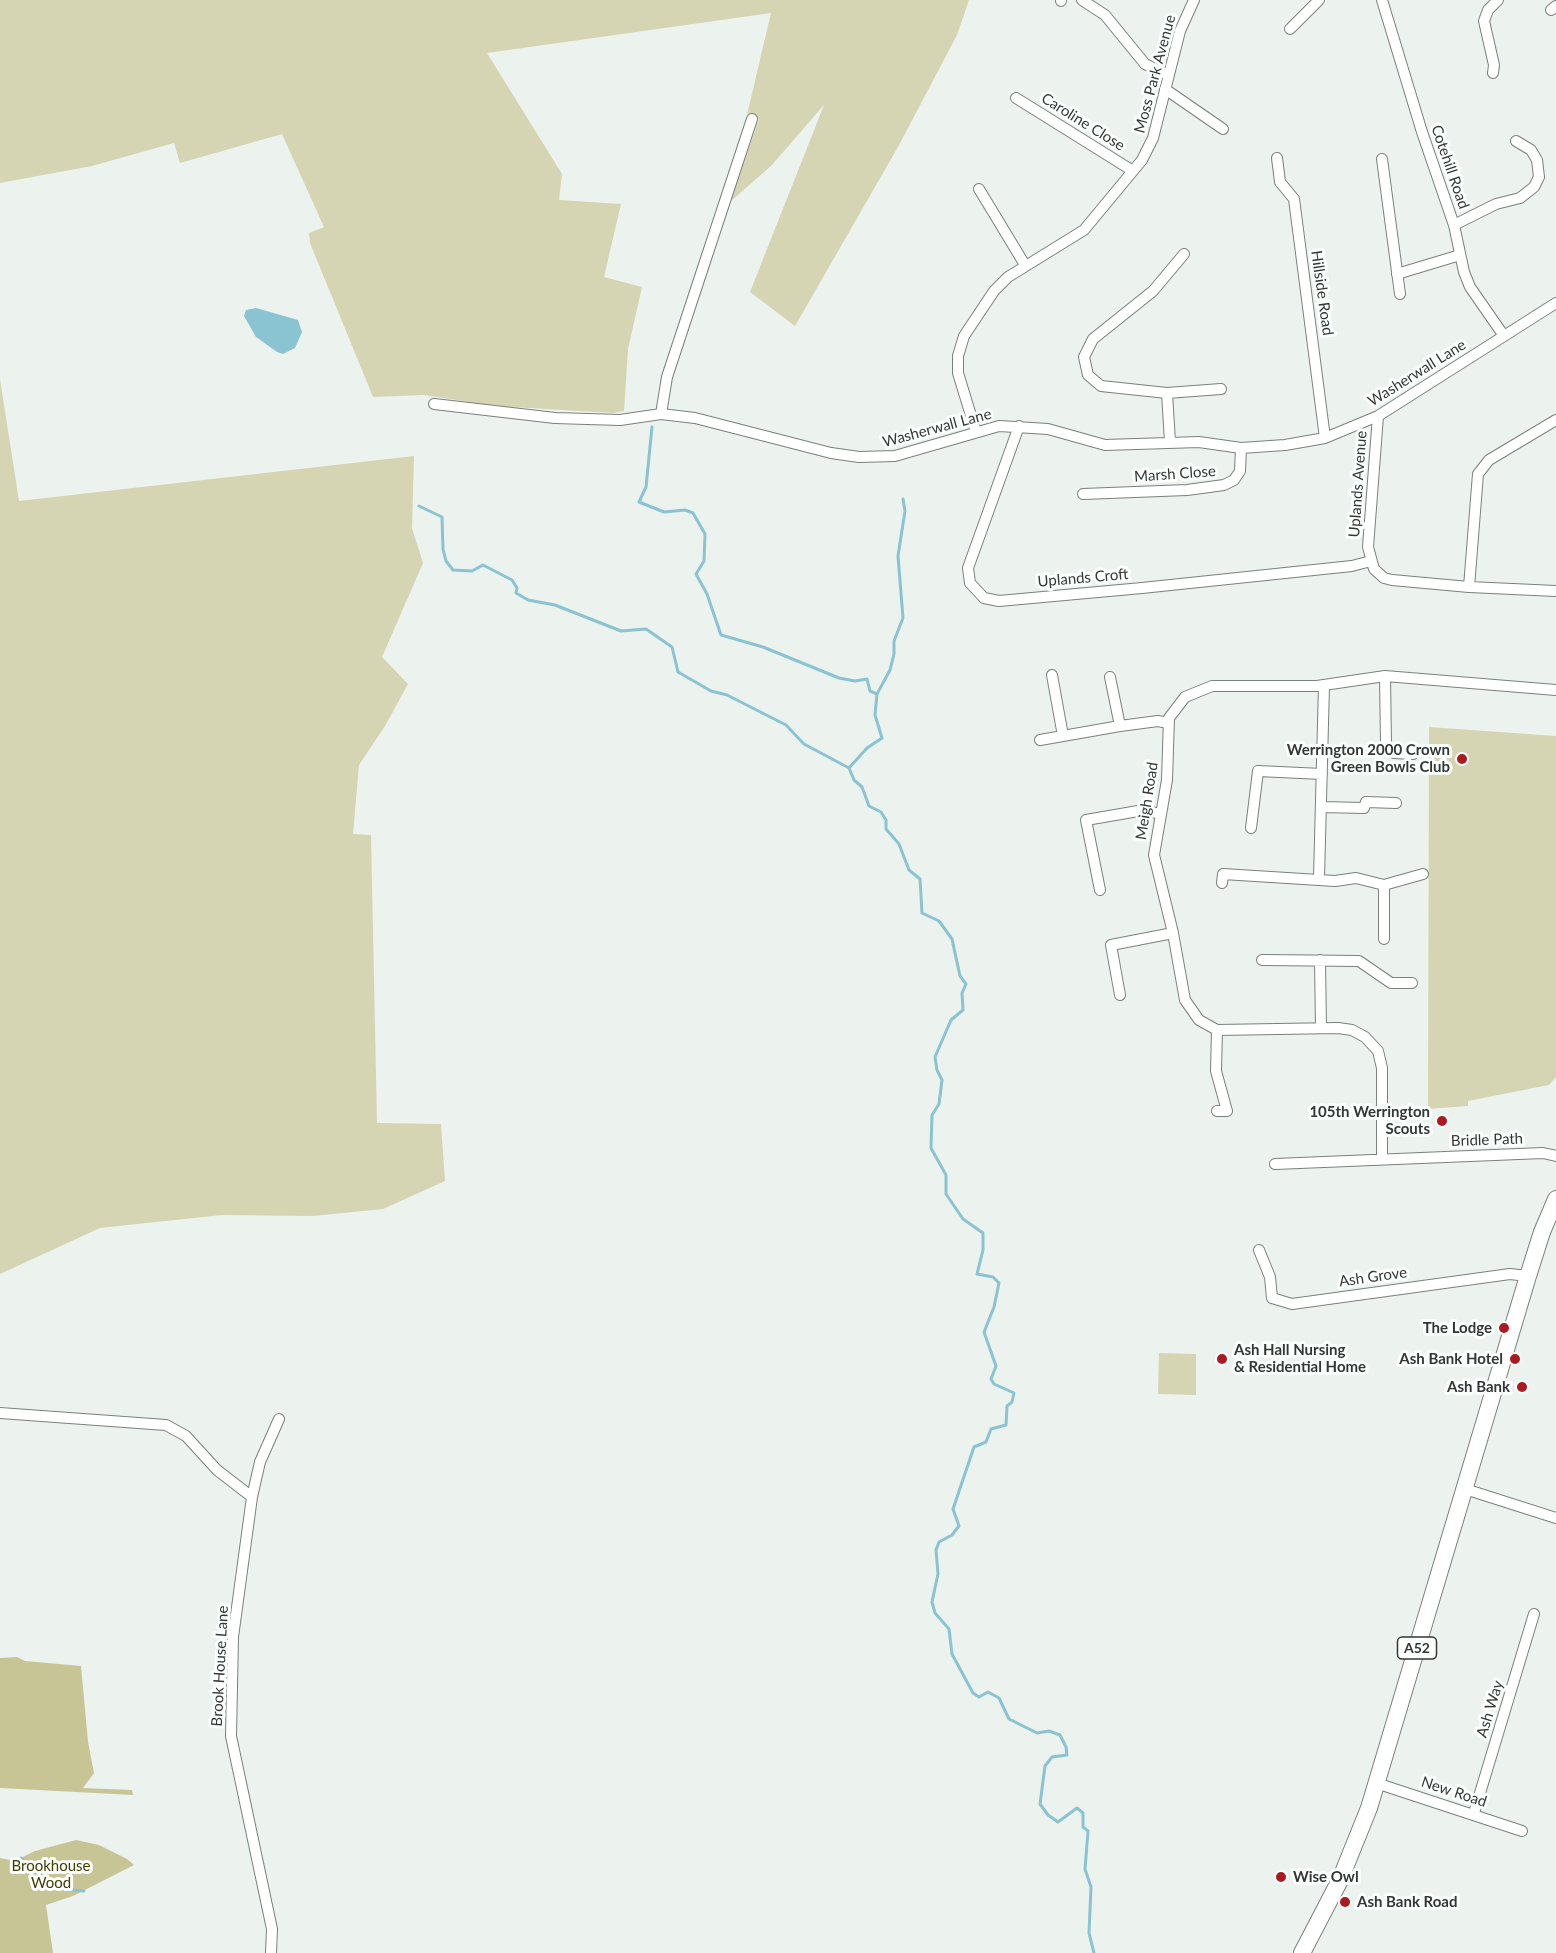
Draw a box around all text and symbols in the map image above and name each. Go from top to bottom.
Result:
street label: Moss Park Avenue [1131,13,1179,135]
street label: Caroline Close [1038,89,1128,155]
street label: Cotehill Road [1427,123,1473,211]
street label: Hillside Road [1307,249,1337,337]
street label: Washerwall Lane [1365,336,1469,410]
street label: Washerwall Lane [881,405,993,451]
street label: Uplands Avenue [1345,430,1371,538]
street label: Marsh Close [1134,462,1216,486]
street label: Uplands Croft [1037,565,1129,591]
place label: Werrington 2000 Crown Green Bowls Club [1287,741,1450,776]
marker: Werrington 2000 Crown Green Bowls Club [1455,752,1469,766]
street label: Meigh Road [1132,761,1162,841]
place label: 105th Werrington Scouts [1309,1103,1430,1138]
marker: 105th Werrington Scouts [1435,1114,1449,1128]
street label: Bridle Path [1451,1130,1523,1150]
street label: Ash Grove [1338,1263,1408,1291]
place label: The Lodge [1423,1319,1492,1337]
marker: The Lodge [1497,1321,1511,1335]
place label: Ash Hall Nursing & Residential Home [1234,1341,1366,1376]
place label: Ash Bank Hotel [1399,1350,1503,1368]
marker: Ash Hall Nursing & Residential Home [1215,1352,1229,1366]
marker: Ash Bank Hotel [1508,1352,1522,1366]
place label: Ash Bank [1447,1378,1510,1396]
marker: Ash Bank [1515,1380,1529,1394]
street label: Brook House Lane [208,1605,232,1727]
road number: A52 [1398,1637,1436,1659]
street label: Ash Way [1473,1678,1507,1740]
street label: New Road [1419,1773,1489,1811]
park label: Brookhouse Wood [12,1857,90,1892]
place label: Wise Owl [1293,1868,1359,1886]
marker: Wise Owl [1274,1870,1288,1884]
place label: Ash Bank Road [1357,1893,1457,1911]
marker: Ash Bank Road [1338,1895,1352,1909]

